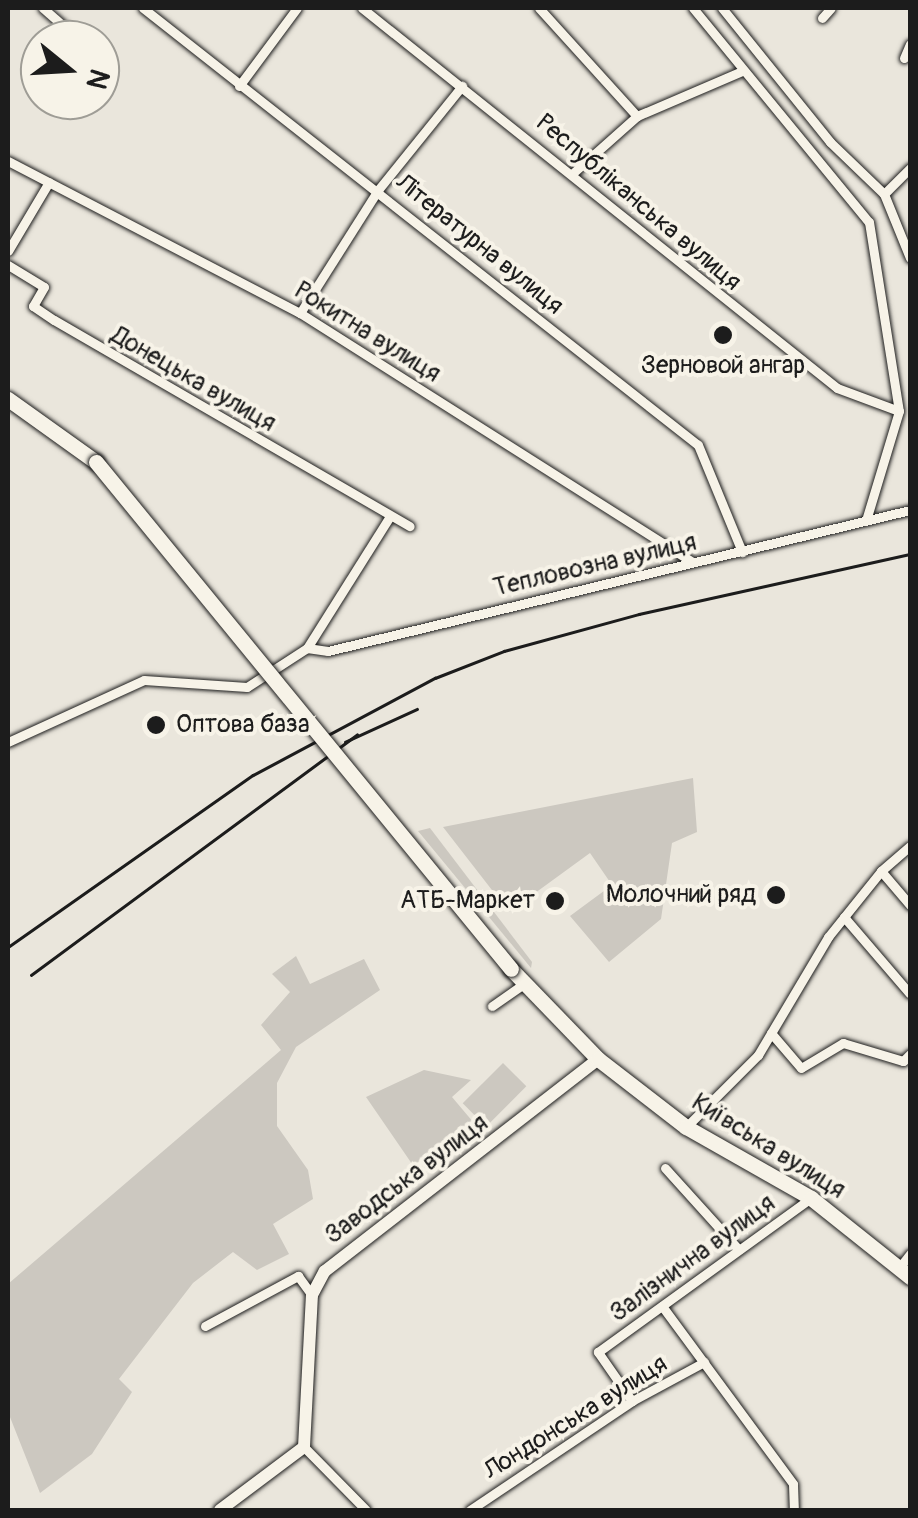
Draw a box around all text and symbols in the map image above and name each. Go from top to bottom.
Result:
north arrow [20,20,120,120]
text: N [78,64,117,93]
street label: Республіканська вулиця [529,108,747,298]
street label: Літературна вулиця [389,168,569,322]
street label: Рокитна вулиця [288,276,446,390]
street label: Донецька вулиця [105,321,281,439]
marker: Зерновой ангар [712,324,734,346]
place label: Зерновой ангар [641,351,805,381]
street label: Тепловозна вулиця [491,528,699,604]
place label: Оптова база [176,710,310,740]
marker: Оптова база [145,714,167,736]
place label: Молочний ряд [606,880,756,910]
marker: Молочний ряд [765,884,787,906]
place label: АТБ-Маркет [400,886,535,916]
marker: АТБ-Маркет [544,890,566,912]
street label: Київська вулиця [686,1088,850,1206]
street label: Заводська вулиця [320,1109,494,1251]
street label: Залізнична вулиця [605,1189,781,1329]
street label: Лондонська вулиця [479,1349,673,1487]

